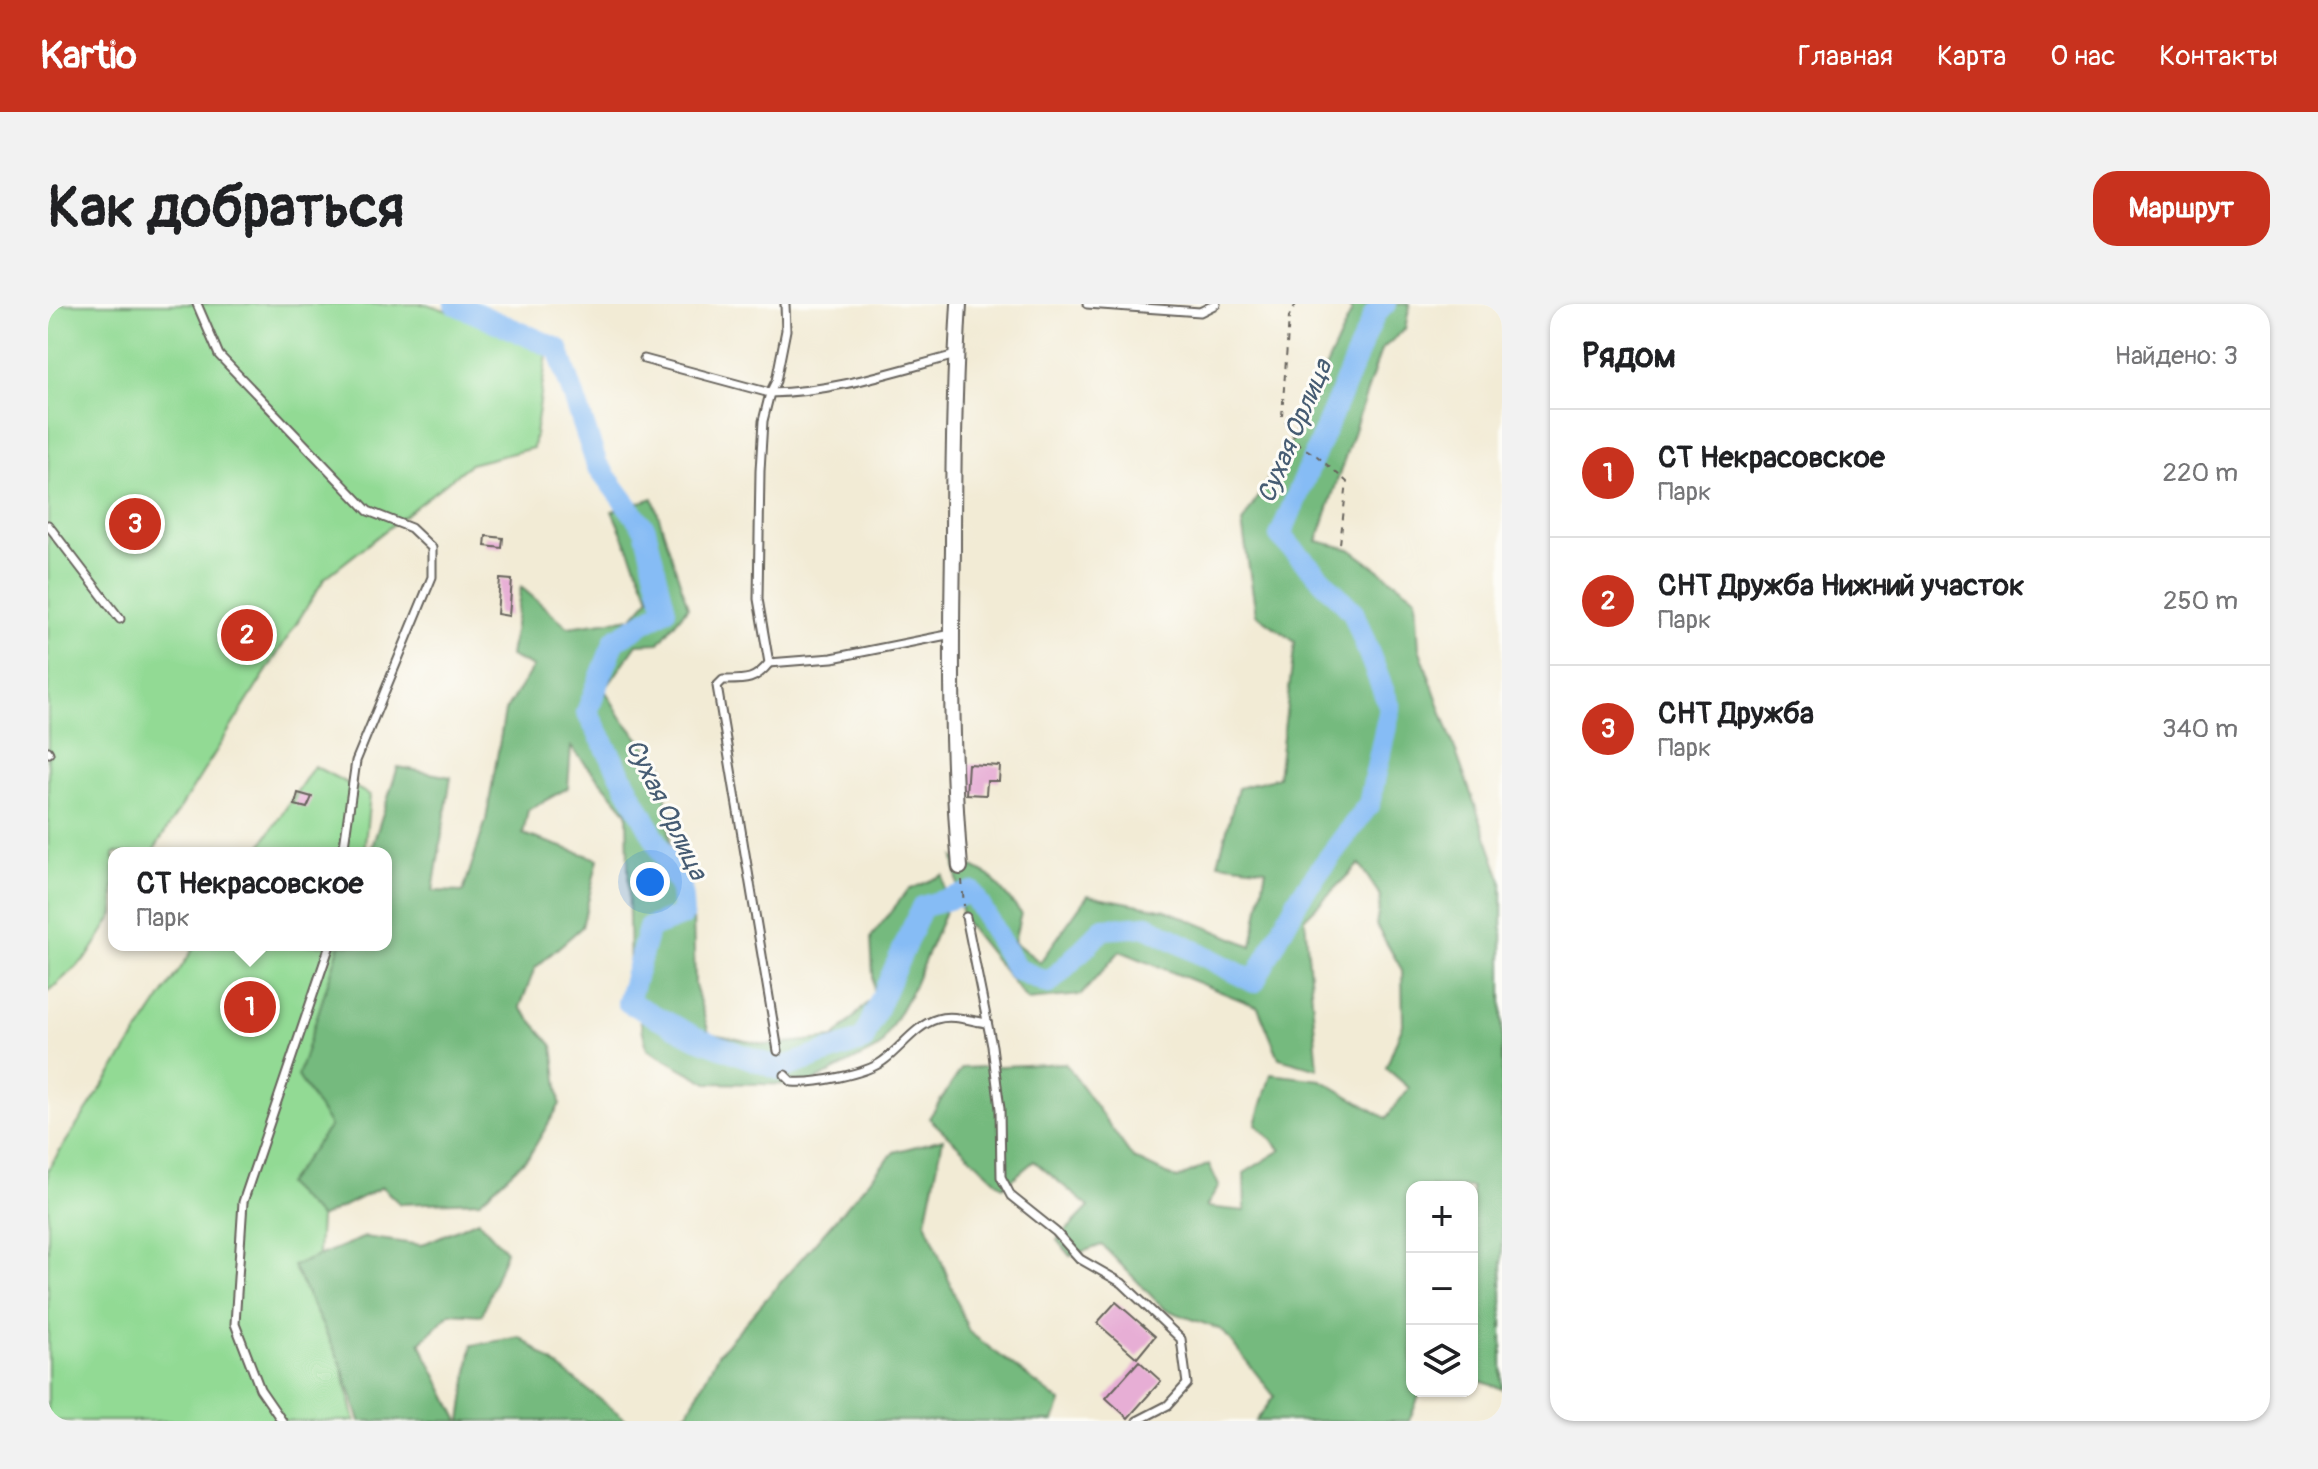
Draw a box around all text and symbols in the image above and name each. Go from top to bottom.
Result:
text: Kartio [40,32,137,80]
text: Главная [1798,39,1893,74]
text: Карта [1937,39,2006,74]
text: О нас [2050,39,2115,74]
text: Контакты [2159,39,2278,74]
button: Маршрут [2093,171,2270,246]
text: Как добраться [48,174,404,243]
text: Рядом [1582,335,1676,378]
text: Найдено: 3 [2115,340,2238,372]
water label: Сухая Орлица [1250,353,1340,508]
text: СТ Некрасовское [1658,439,1885,476]
text: 1 [1603,457,1613,489]
text: 220 m [2162,457,2238,489]
text: Парк [1658,476,1711,508]
pin: 3 [109,494,161,554]
text: СНТ Дружба Нижний участок [1658,567,2024,604]
text: 2 [1601,585,1615,617]
text: 250 m [2163,585,2238,617]
text: Парк [1658,604,1711,636]
pin: 2 [221,605,273,665]
text: СНТ Дружба [1658,695,1814,732]
text: 3 [1601,713,1615,745]
text: 340 m [2162,713,2238,745]
text: Парк [1658,732,1711,764]
water label: Сухая Орлица [618,734,715,887]
popup [108,847,392,951]
your location [630,862,670,902]
text: СТ Некрасовское [137,865,363,902]
text: Парк [137,902,190,934]
pin: 1 [224,977,276,1037]
map controls [1406,1181,1478,1397]
button: + [1406,1181,1478,1253]
button: − [1406,1253,1478,1325]
button: layers [1406,1325,1478,1397]

